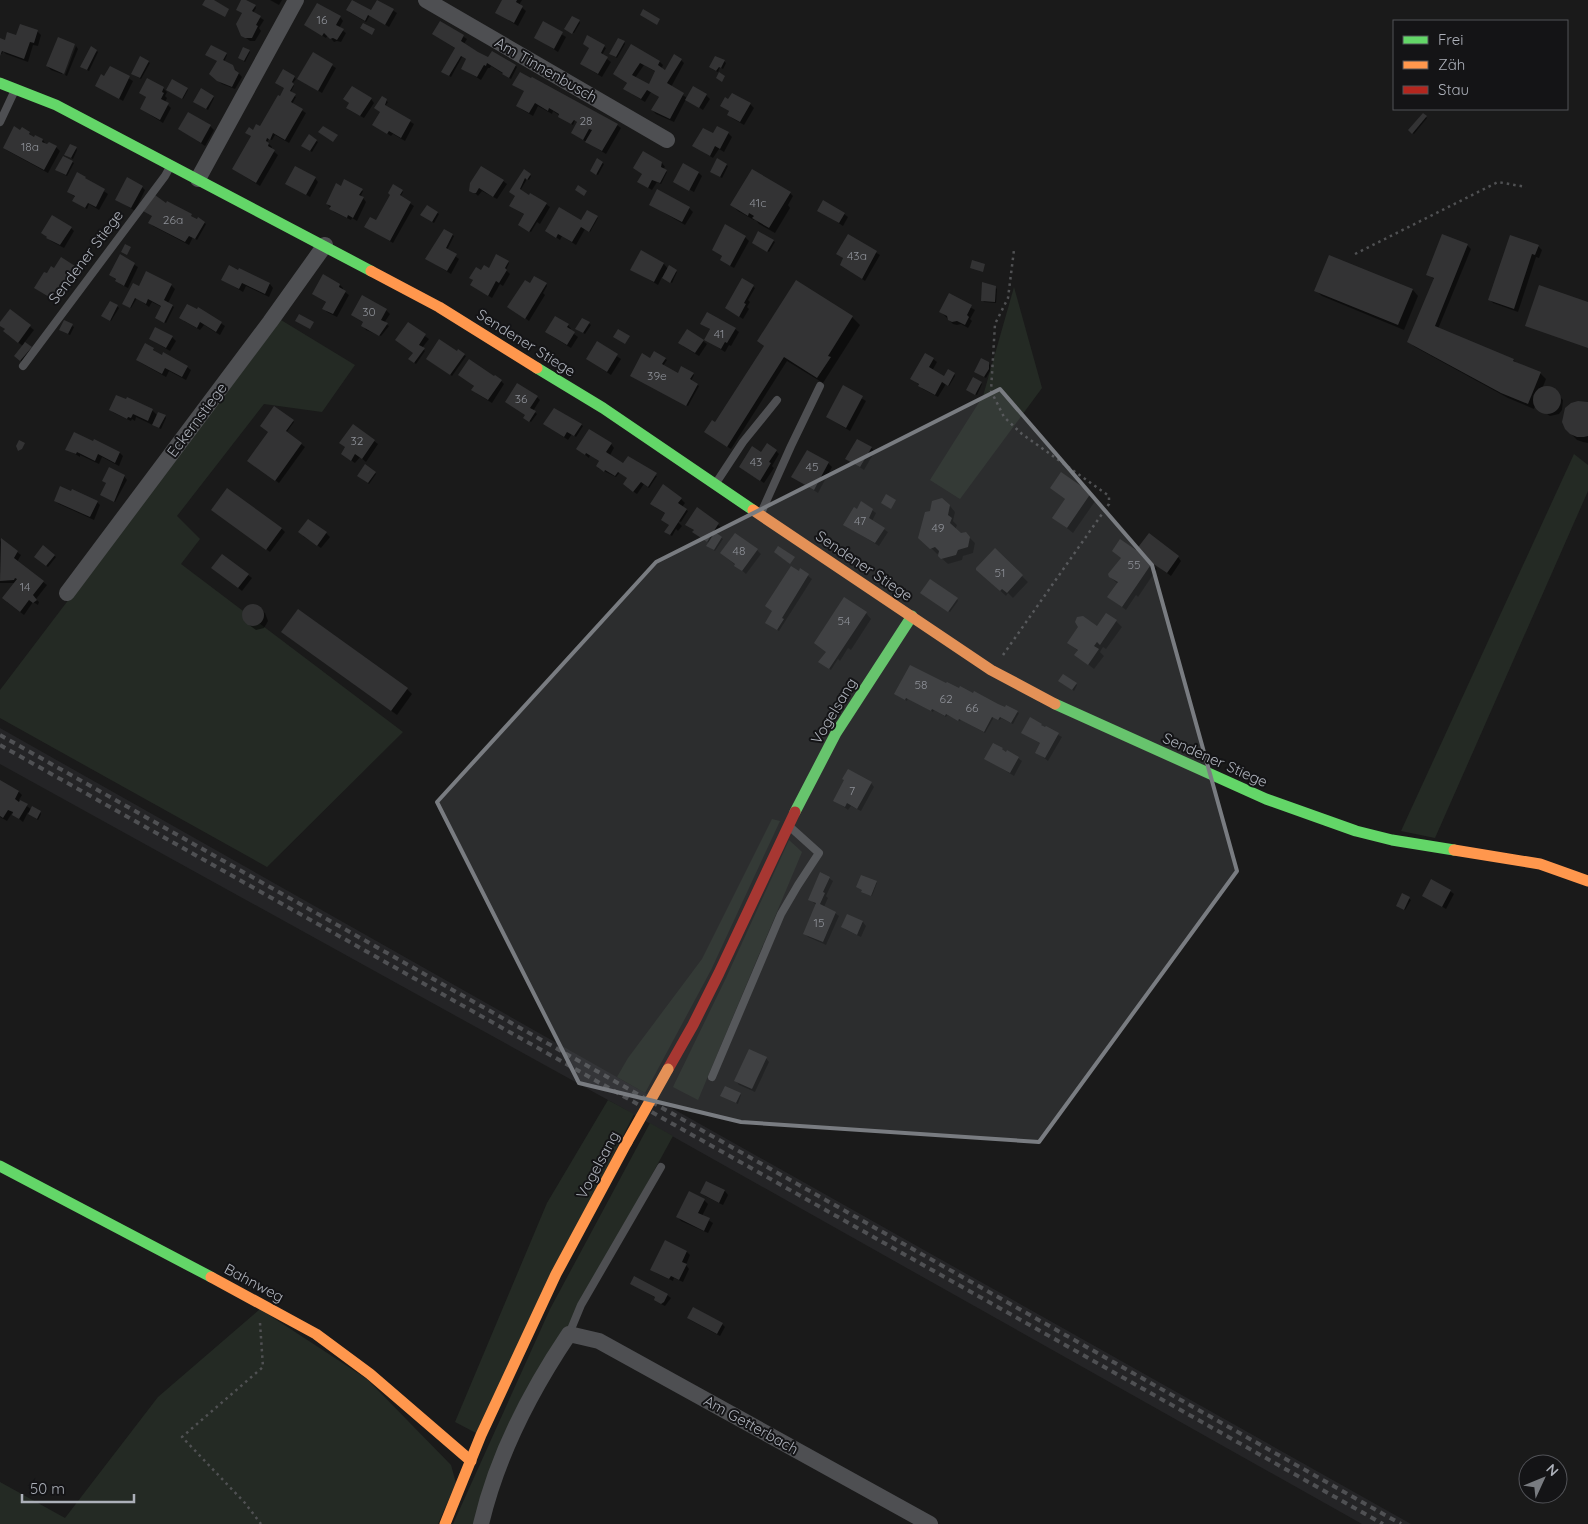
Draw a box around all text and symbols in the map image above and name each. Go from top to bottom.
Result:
house number: 16 [317,12,328,27]
legend [1393,20,1568,110]
text: Frei [1438,30,1464,49]
street label: Am Tinnenbusch [492,33,601,107]
text: Zäh [1438,55,1465,74]
text: Stau [1438,80,1469,99]
house number: 28 [579,113,593,128]
house number: 18a [21,139,39,154]
house number: 41c [750,195,766,210]
street label: Sendener Stiege [44,206,127,307]
house number: 26a [163,212,183,227]
house number: 43a [847,248,867,263]
house number: 30 [362,304,376,319]
street label: Sendener Stiege [473,305,579,381]
house number: 41 [714,326,724,341]
house number: 39e [647,368,667,383]
street label: Eckernstiege [163,379,231,461]
house number: 36 [515,391,528,406]
house number: 32 [351,433,364,448]
house number: 43 [750,454,762,469]
house number: 45 [806,459,818,474]
house number: 47 [854,513,866,528]
house number: 49 [932,520,945,535]
street label: Sendener Stiege [812,526,916,605]
house number: 48 [733,543,745,558]
house number: 55 [1127,557,1141,572]
house number: 51 [995,565,1005,580]
house number: 14 [20,579,30,594]
house number: 54 [838,613,850,628]
street label: Vogelsang [806,674,861,747]
house number: 58 [914,677,928,692]
house number: 62 [939,691,953,706]
house number: 66 [966,700,979,715]
street label: Sendener Stiege [1160,728,1271,791]
house number: 7 [849,783,855,798]
house number: 15 [814,915,824,930]
street label: Vogelsang [572,1128,623,1202]
street label: Bahnweg [221,1259,287,1306]
street label: Am Getterbach [701,1391,802,1458]
north arrow [1518,1454,1568,1504]
text: N [1542,1460,1562,1480]
scale bar [22,1472,135,1504]
text: 50 m [30,1479,65,1498]

